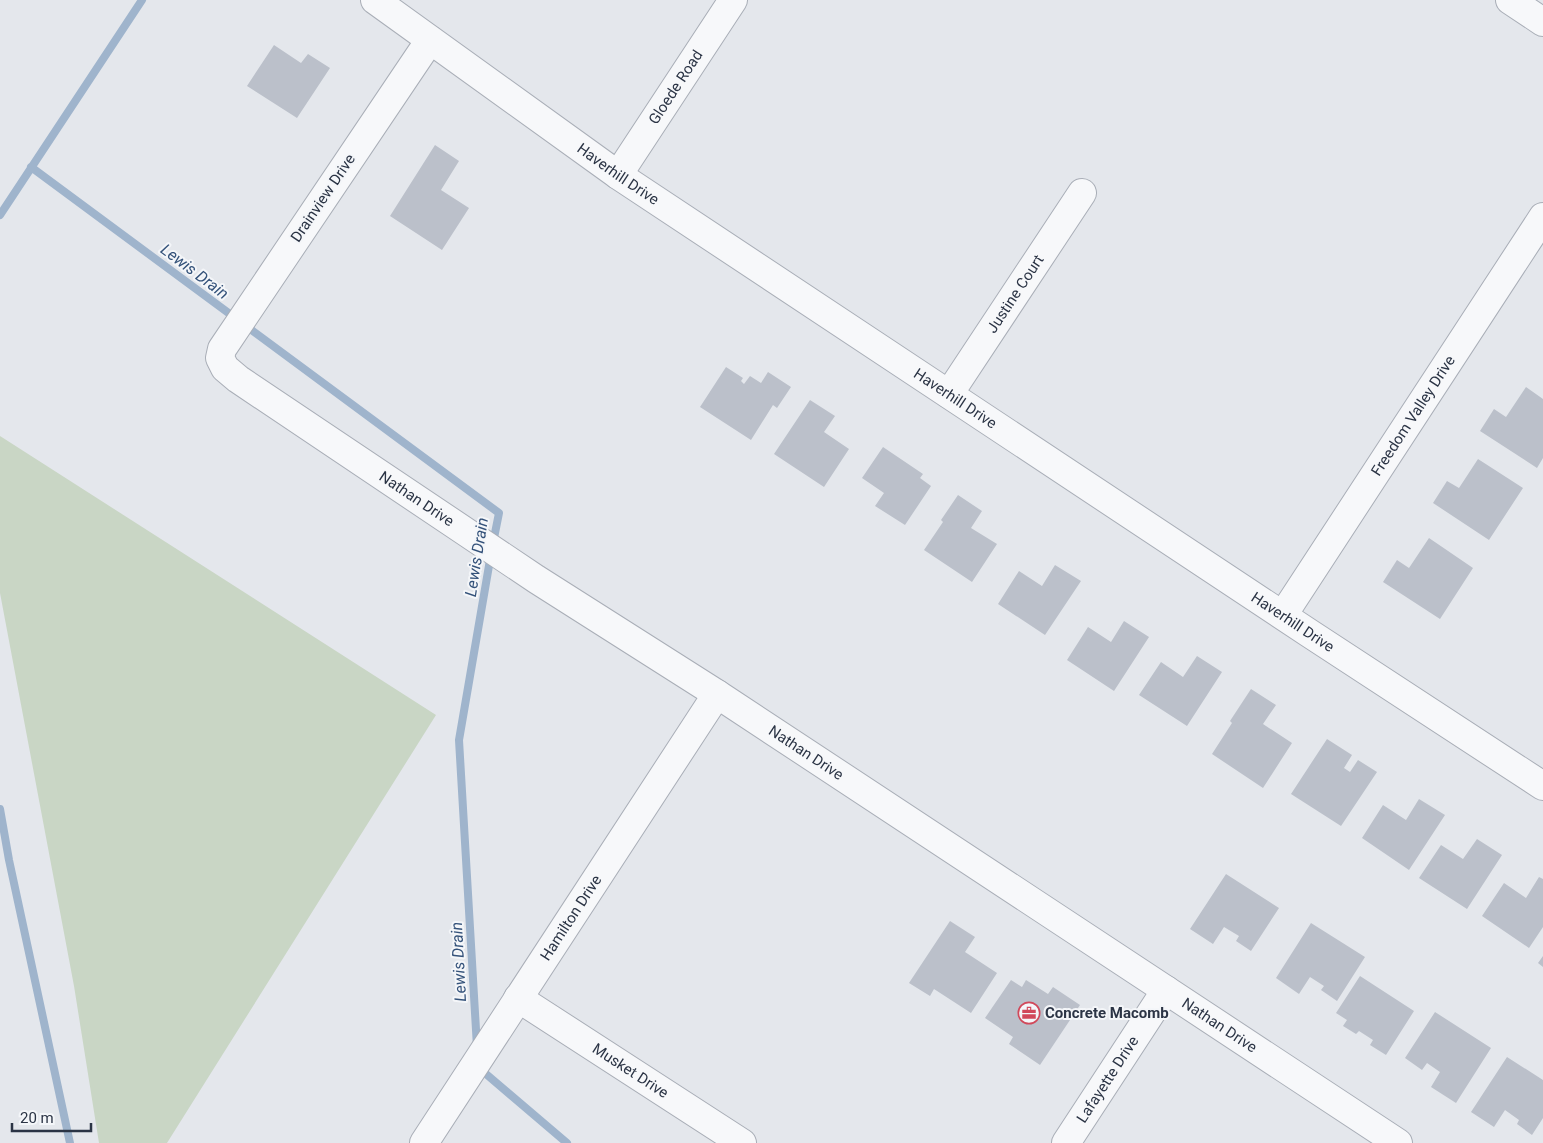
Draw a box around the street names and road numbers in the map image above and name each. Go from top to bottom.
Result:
street label: Gloede Road [645,47,707,128]
street label: Haverhill Drive [574,139,663,209]
street label: Drainview Drive [287,151,359,245]
street label: Justine Court [983,251,1048,336]
street label: Freedom Valley Drive [1367,352,1459,479]
street label: Haverhill Drive [910,365,1000,432]
street label: Nathan Drive [376,467,457,530]
street label: Haverhill Drive [1248,588,1338,656]
street label: Nathan Drive [765,722,847,784]
street label: Hamilton Drive [537,872,605,964]
street label: Nathan Drive [1179,994,1260,1056]
street label: Lafayette Drive [1073,1033,1142,1126]
street label: Musket Drive [589,1040,672,1102]

